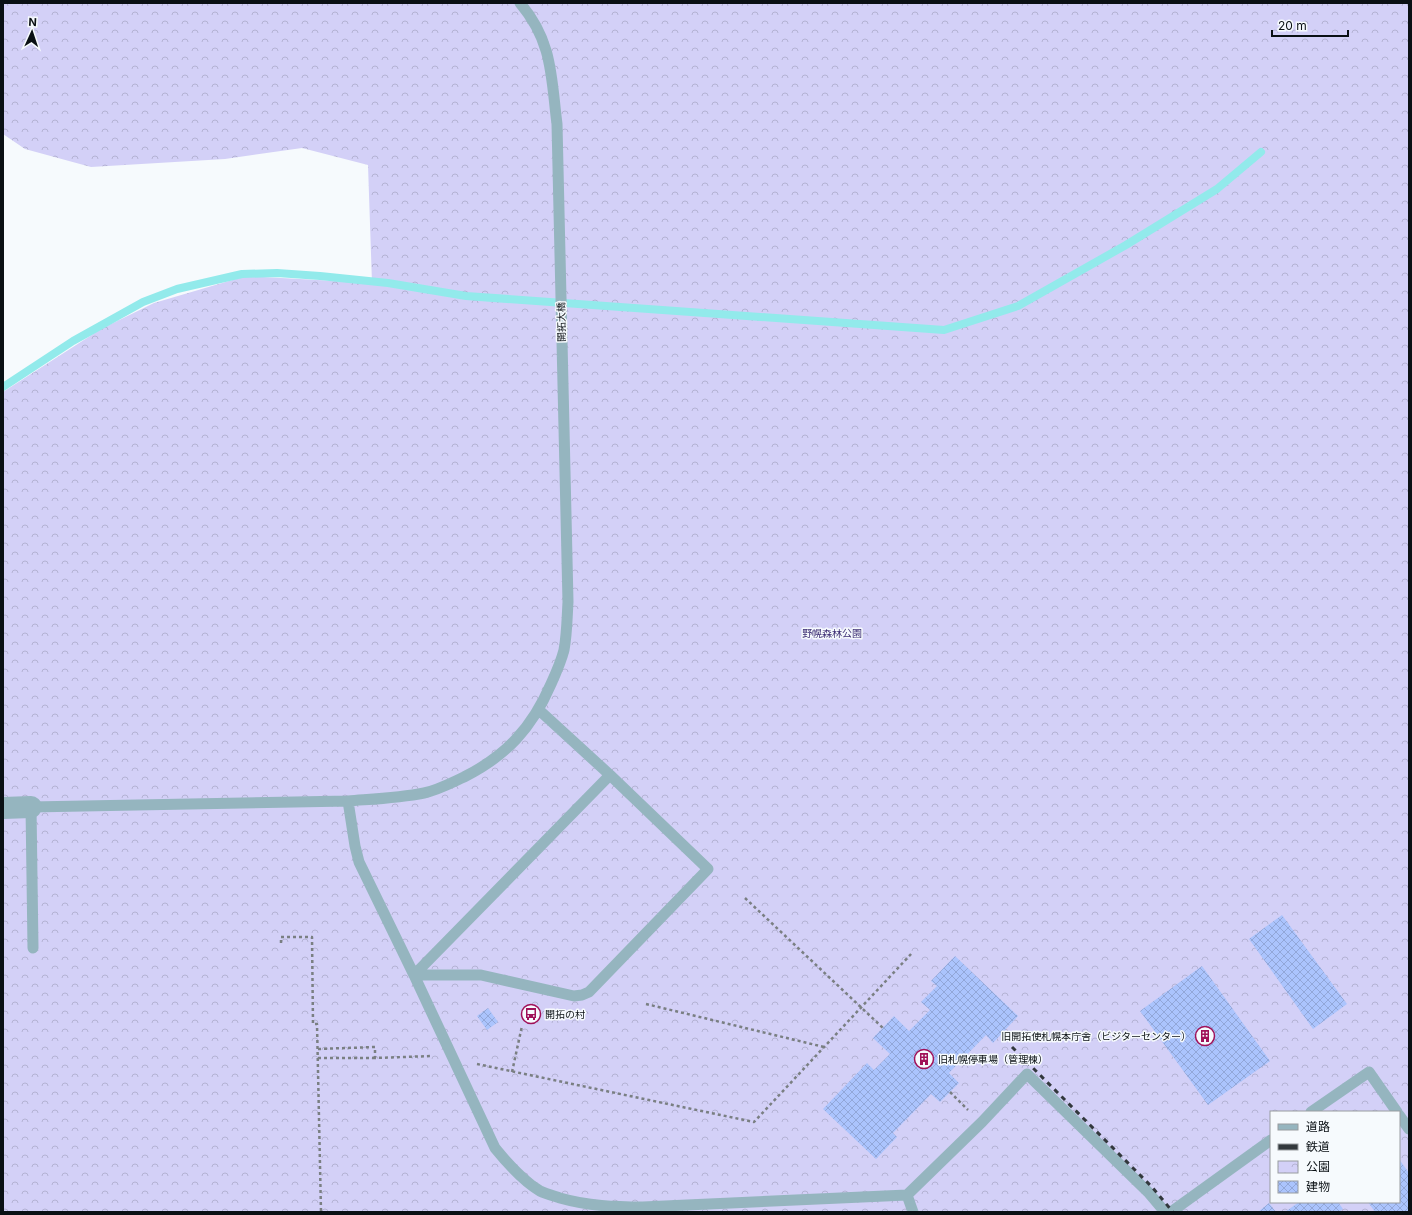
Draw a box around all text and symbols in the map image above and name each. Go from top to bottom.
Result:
north arrow [12,12,52,52]
scale bar [1272,12,1348,38]
text: N [28,15,37,29]
text: 20 m [1278,18,1307,33]
street label: 開拓大橋 [555,302,567,342]
park label: 野幌森林公園 [802,627,862,639]
bus stop icon: 開拓の村 [520,1003,542,1025]
place label: 開拓の村 [545,1008,585,1020]
building icon: 旧開拓使札幌本庁舎（ビジターセンター） [1194,1025,1216,1047]
place label: 旧開拓使札幌本庁舎（ビジターセンター） [1001,1030,1191,1042]
building icon: 旧札幌停車場（管理棟） [913,1048,935,1070]
place label: 旧札幌停車場（管理棟） [938,1053,1048,1065]
legend [1270,1111,1400,1203]
text: 道路 [1306,1119,1330,1134]
text: 鉄道 [1306,1139,1330,1154]
text: 公園 [1306,1159,1330,1174]
text: 建物 [1306,1179,1330,1194]

